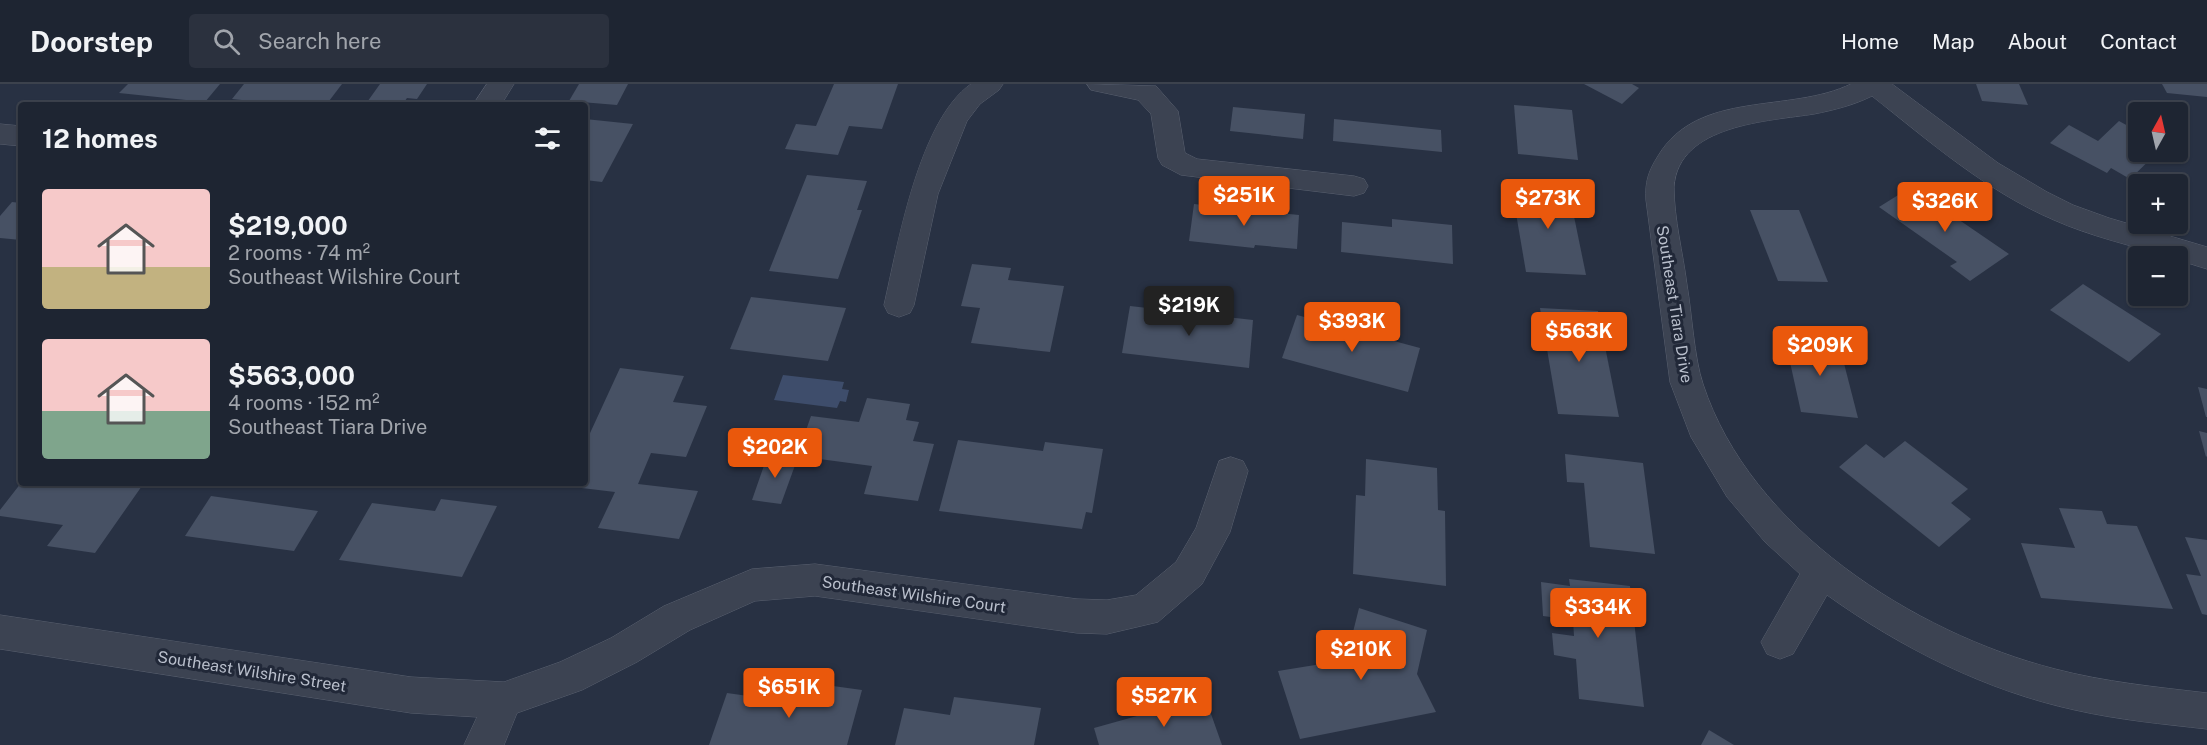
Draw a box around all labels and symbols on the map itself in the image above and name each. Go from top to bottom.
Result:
north arrow [2128,102,2188,162]
pin: $251K [1202,176,1286,227]
pin: $273K [1506,179,1590,230]
pin: $326K [1903,182,1987,233]
street label: Southeast Tiara Drive [1653,224,1696,384]
pin: $219K [1147,286,1231,337]
pin: $393K [1310,302,1394,353]
pin: $563K [1537,312,1621,363]
pin: $209K [1778,326,1862,377]
pin: $202K [733,428,817,479]
street label: Southeast Wilshire Court [821,572,1007,617]
pin: $334K [1556,588,1640,639]
pin: $210K [1319,630,1403,681]
street label: Southeast Wilshire Street [156,647,348,696]
pin: $651K [747,668,831,719]
pin: $527K [1122,677,1206,728]

